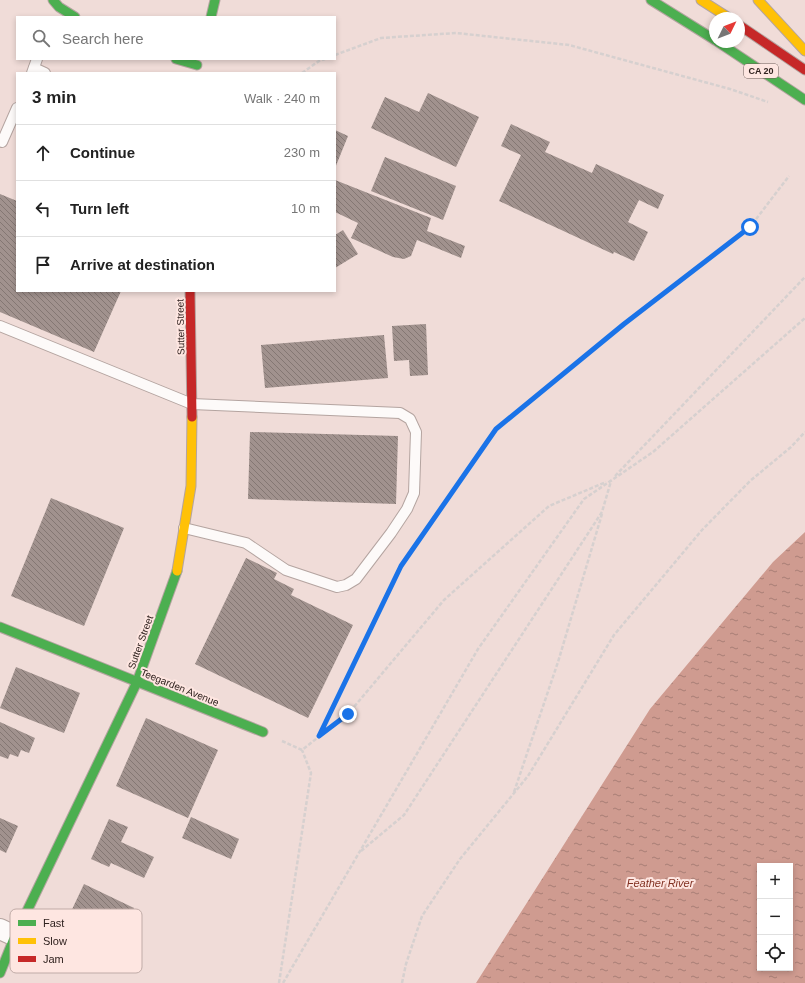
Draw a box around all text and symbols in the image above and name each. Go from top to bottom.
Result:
north arrow [709,12,745,48]
search box [16,16,336,60]
icon: search [30,27,52,49]
text: Search here [62,30,144,47]
road number: CA 20 [744,64,778,78]
text: 3 min [32,88,76,107]
text: Walk · 240 m [244,91,320,106]
icon: ahead [32,142,54,164]
text: Continue [70,144,135,161]
text: 230 m [284,145,320,160]
icon: left [32,198,54,220]
text: Turn left [70,200,129,217]
text: 10 m [291,201,320,216]
route start [741,218,759,236]
icon: arrive [32,254,54,276]
text: Arrive at destination [70,256,215,273]
street label: Sutter Street [175,299,186,355]
street label: Sutter Street [126,614,155,670]
street label: Teegarden Avenue [139,667,221,708]
route end [339,705,357,723]
map controls [757,863,793,971]
button: + [757,863,793,899]
water label: Feather River [627,877,695,889]
button: − [757,899,793,935]
legend [10,909,142,973]
text: Fast [43,917,64,929]
text: Slow [43,935,67,947]
button: locate [757,935,793,971]
text: Jam [43,953,64,965]

